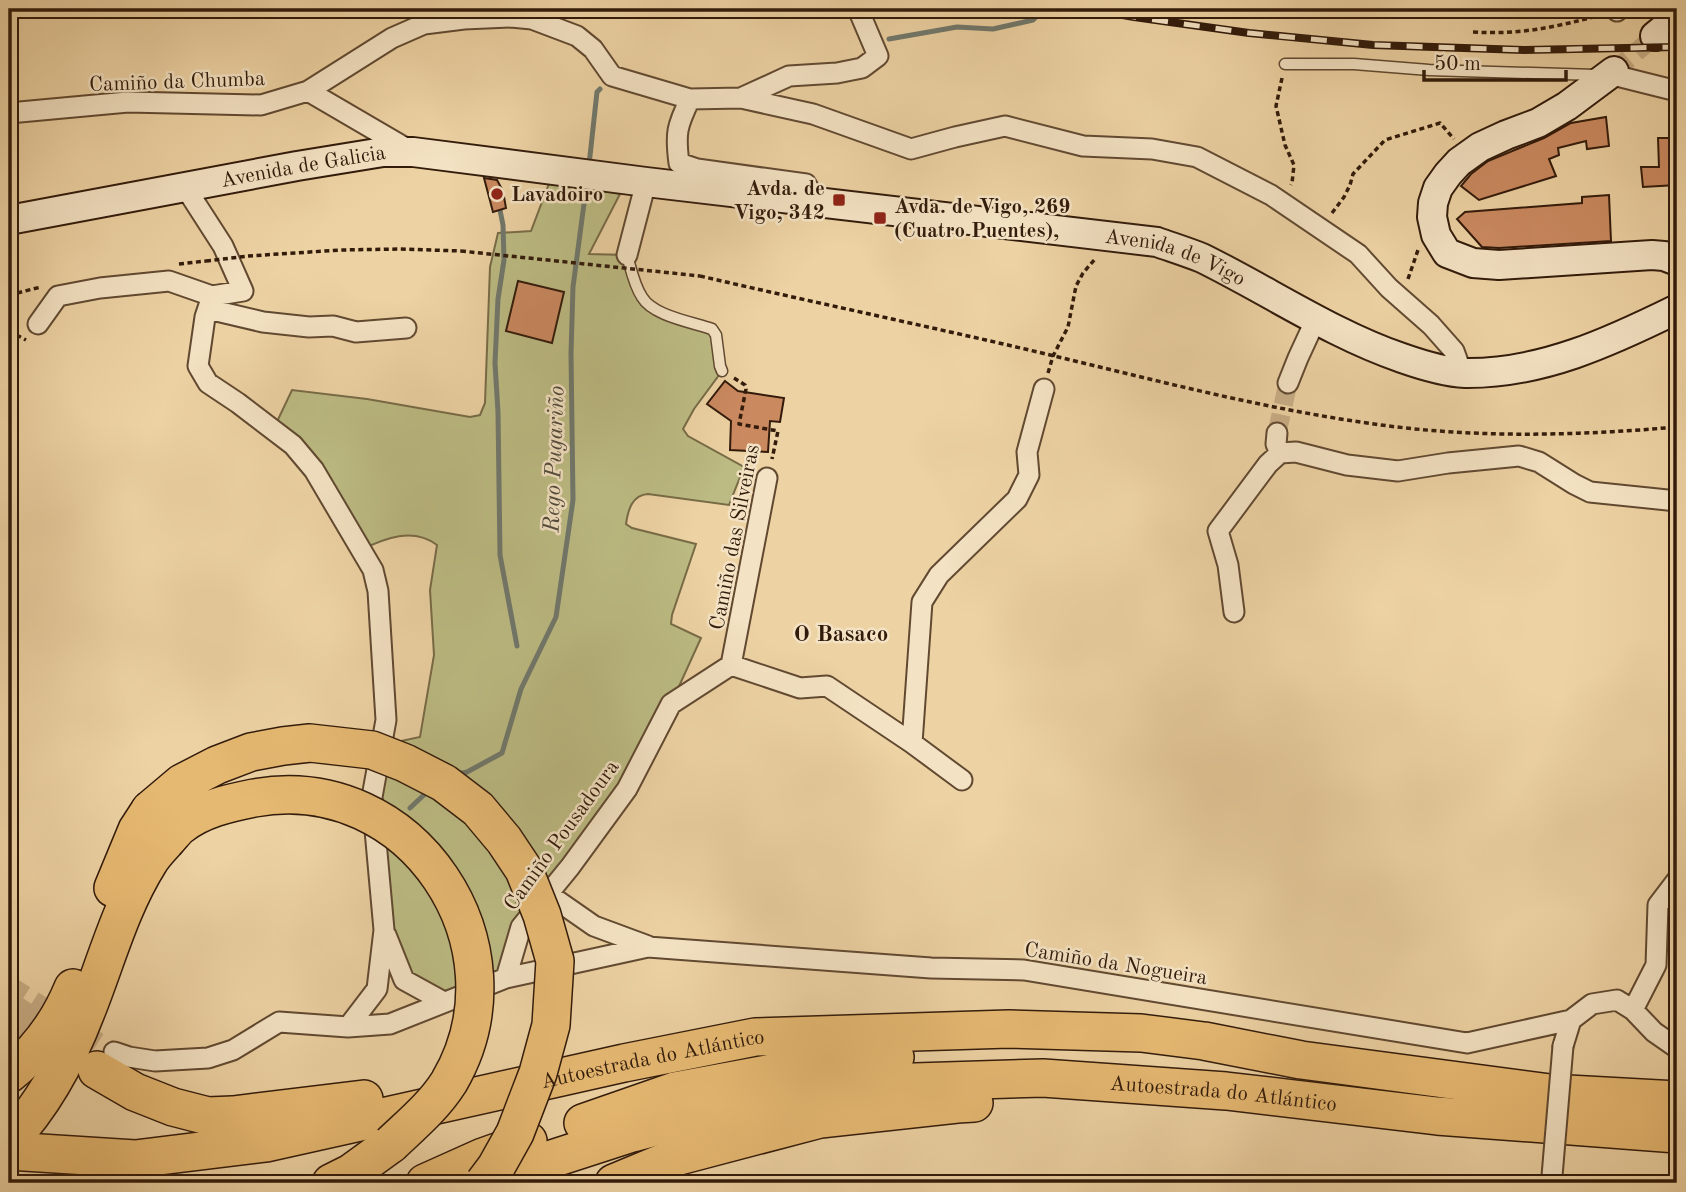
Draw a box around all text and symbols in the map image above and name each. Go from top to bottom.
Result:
scale bar [1424,38,1565,82]
text: 50 m [1434,54,1481,75]
street label: Camiño da Chumba [89,69,265,96]
street label: Avenida de Galicia [219,143,387,192]
place label: Avda. de Vigo, 342 [733,179,825,224]
place label: Lavadoiro [511,185,603,206]
marker: Lavadoiro [489,186,505,202]
marker: Avda. de Vigo, 342 [831,192,847,208]
place label: Avda. de Vigo, 269 (Cuatro Puentes), [894,197,1070,242]
marker: Avda. de Vigo, 269 (Cuatro Puentes), [872,210,888,226]
street label: Avenida de Vigo [1103,227,1249,291]
water label: Rego Pugariño [540,385,570,534]
street label: Camiño das Silveiras [707,443,764,632]
district label: O Basaco [794,623,888,646]
street label: Camiño Pousadoura [501,757,624,915]
street label: Camiño da Nogueira [1023,940,1209,989]
street label: Autoestrada do Atlántico [539,1028,765,1093]
street label: Autoestrada do Atlántico [1109,1074,1338,1116]

